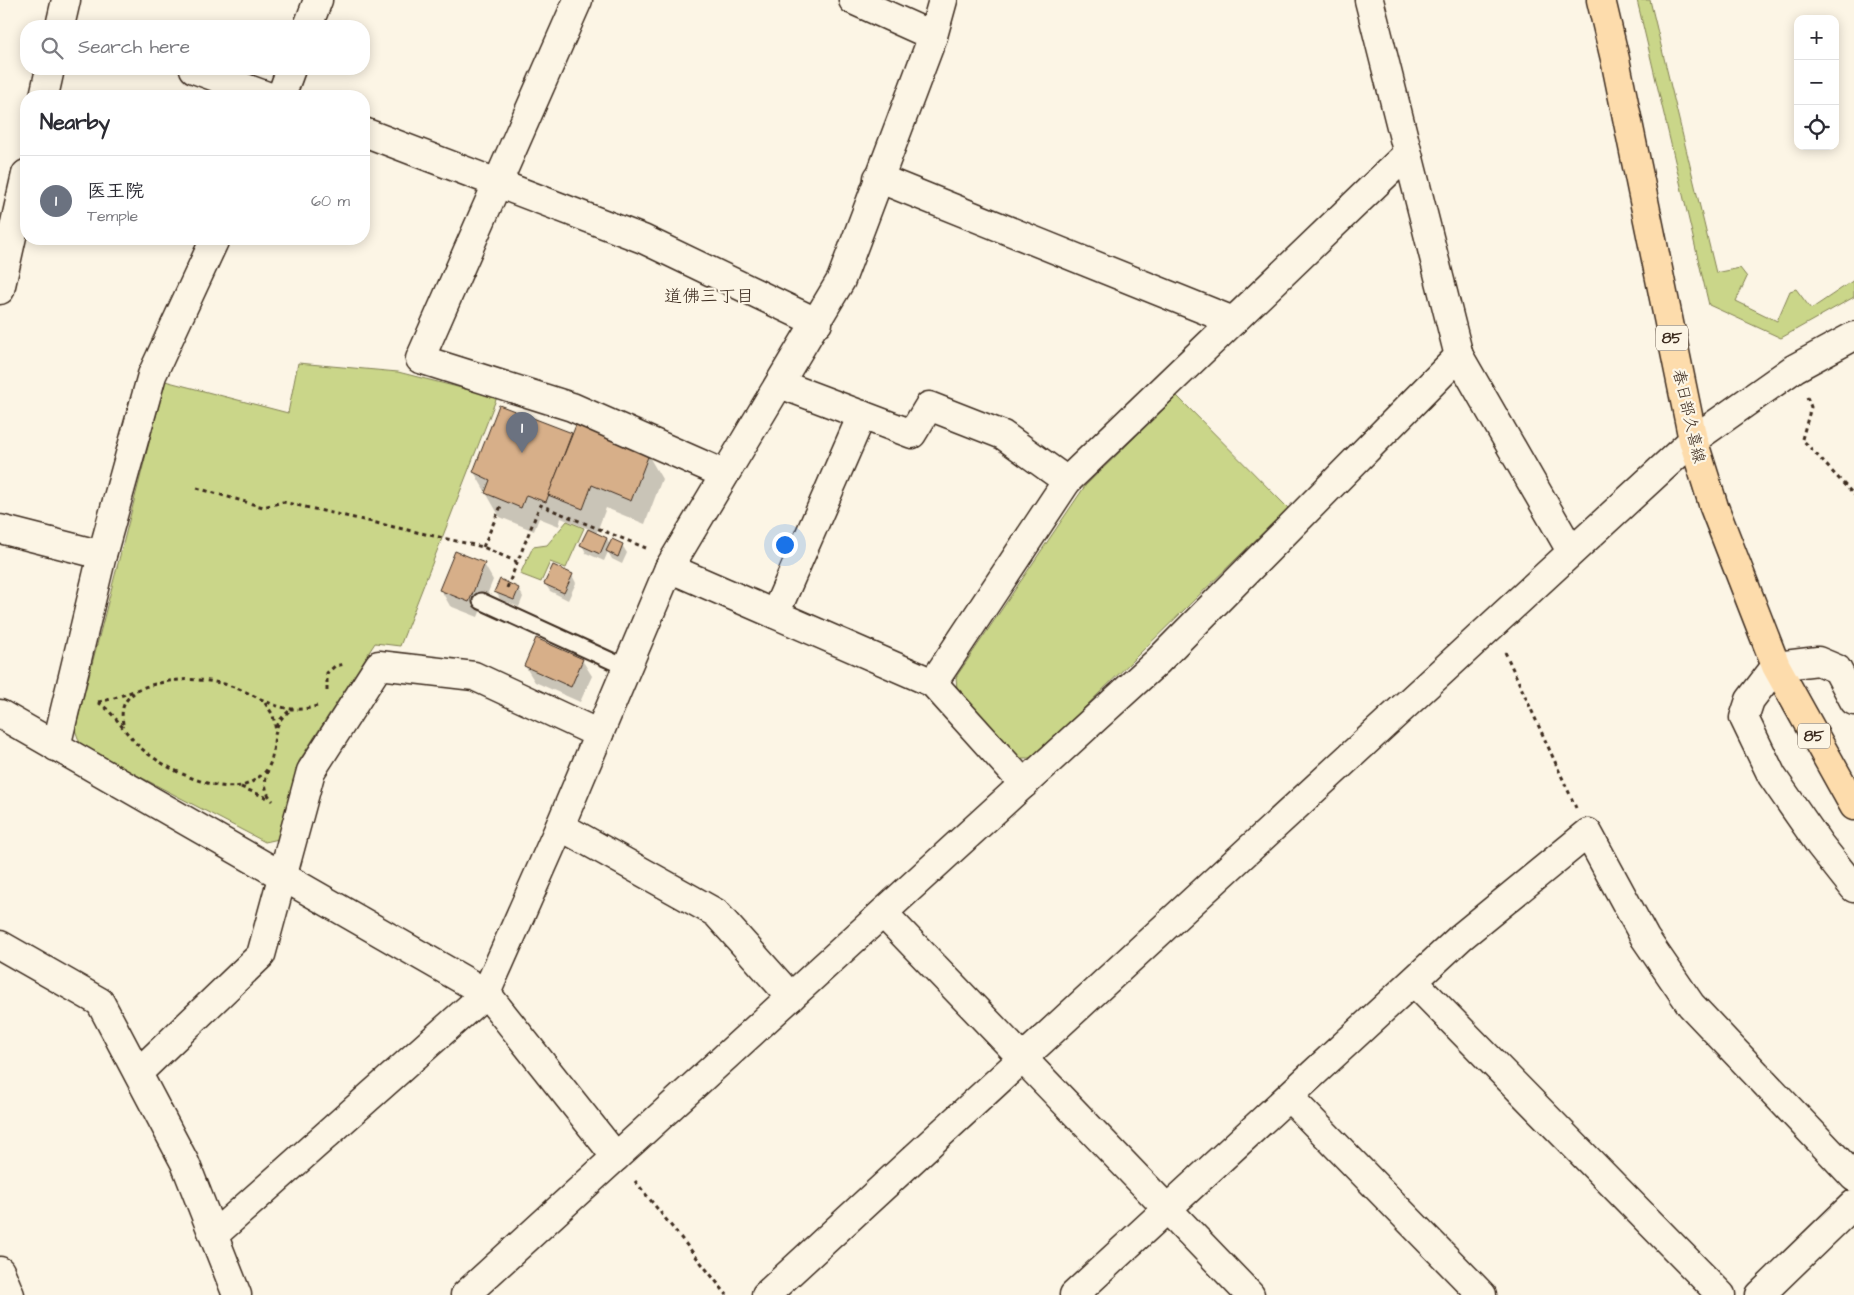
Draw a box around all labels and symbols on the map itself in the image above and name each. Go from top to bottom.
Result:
district label: 道佛三丁目 [664,284,754,309]
road number: 85 [1656,326,1688,350]
street label: 春日部久喜線 [1668,367,1711,465]
pin: 1 [506,412,538,453]
your location [772,532,798,558]
road number: 85 [1798,724,1830,748]

